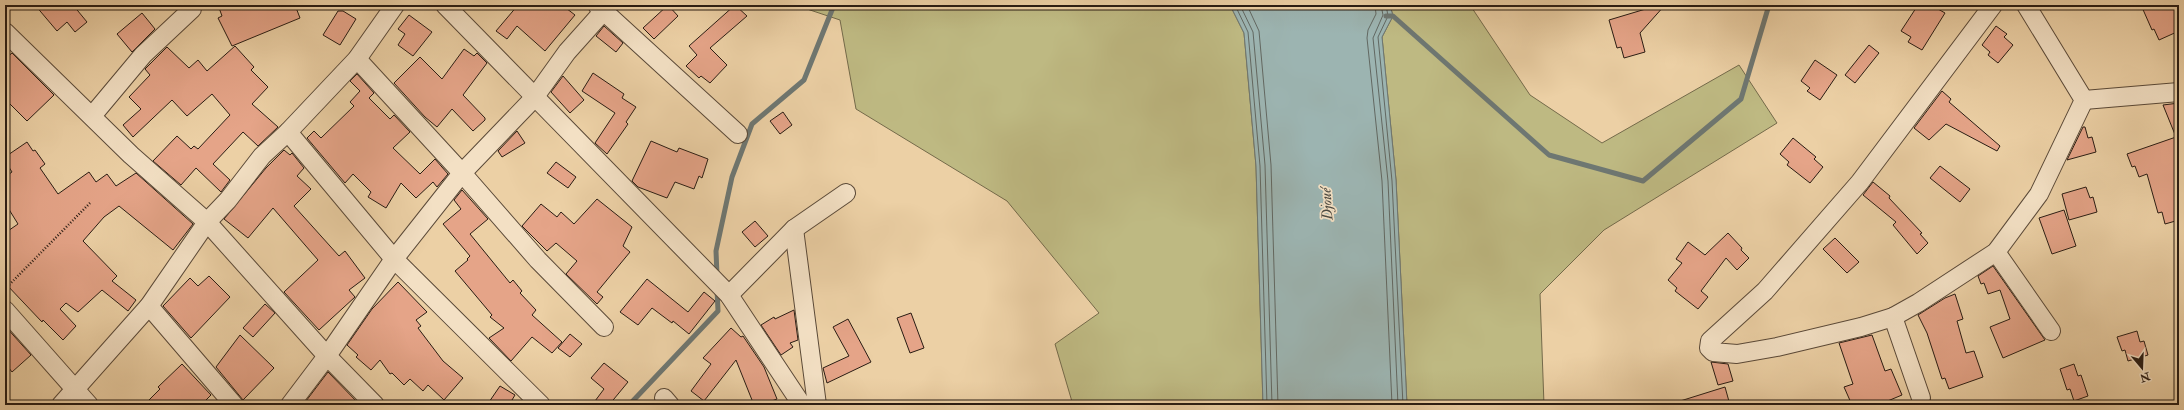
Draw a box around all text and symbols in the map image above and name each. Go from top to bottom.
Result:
water label: Djoué [1316,184,1338,222]
north arrow [2122,348,2162,388]
text: N [2137,369,2153,385]

